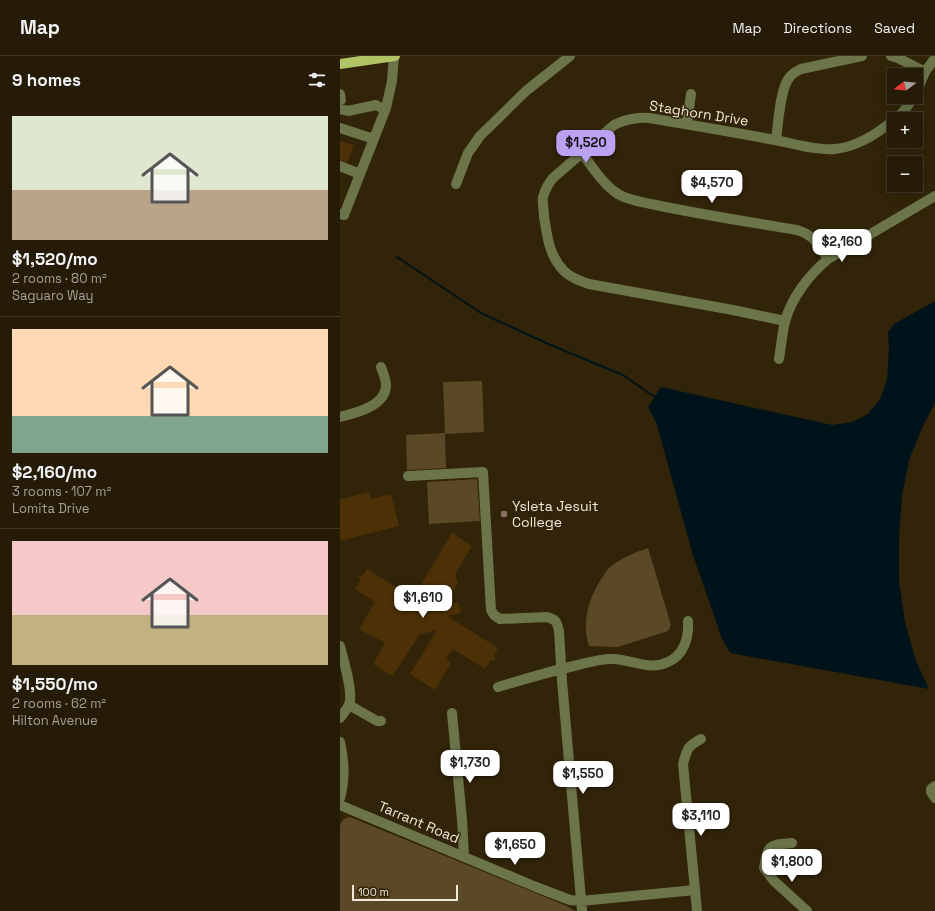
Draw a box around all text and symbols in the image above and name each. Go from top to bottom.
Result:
text: Map [20,15,60,40]
text: Map [732,19,762,37]
text: Directions [784,19,852,37]
text: Saved [874,19,915,37]
north arrow [887,68,923,104]
map controls [887,68,923,192]
text: 9 homes [12,69,81,91]
icon: filters [306,69,328,91]
street label: Staghorn Drive [648,96,750,130]
button: + [887,112,923,148]
pin: $1,520 [553,130,619,164]
text: $1,520 [565,134,607,151]
icon: home [134,142,206,214]
button: − [887,156,923,192]
pin: $4,570 [679,170,745,204]
text: $4,570 [690,174,734,191]
pin: $2,160 [809,229,875,263]
text: $2,160 [821,233,863,250]
text: $1,520/mo [12,248,98,270]
text: 2 rooms · 80 m² [12,270,107,287]
text: Saguaro Way [12,287,94,304]
icon: home [134,355,206,427]
text: $2,160/mo [12,461,97,483]
text: 3 rooms · 107 m² [12,483,111,500]
place label: Ysleta Jesuit College [512,497,598,531]
text: Lomita Drive [12,500,89,517]
marker: Ysleta Jesuit College [499,509,509,519]
icon: home [134,567,206,639]
pin: $1,610 [390,585,456,619]
text: $1,610 [403,589,443,606]
text: $1,550/mo [12,673,98,695]
text: 2 rooms · 62 m² [12,695,106,712]
text: Hilton Avenue [12,712,98,729]
pin: $1,730 [437,750,503,784]
text: $1,730 [450,754,490,771]
pin: $1,550 [550,761,616,795]
text: $1,550 [562,765,604,782]
street label: Tarrant Road [376,797,462,847]
pin: $3,110 [668,803,734,837]
text: $3,110 [681,807,721,824]
pin: $1,650 [482,832,548,866]
text: $1,650 [494,836,536,853]
pin: $1,800 [759,849,825,883]
text: $1,800 [771,853,813,870]
scale bar [352,883,458,902]
text: 100 m [358,885,389,899]

